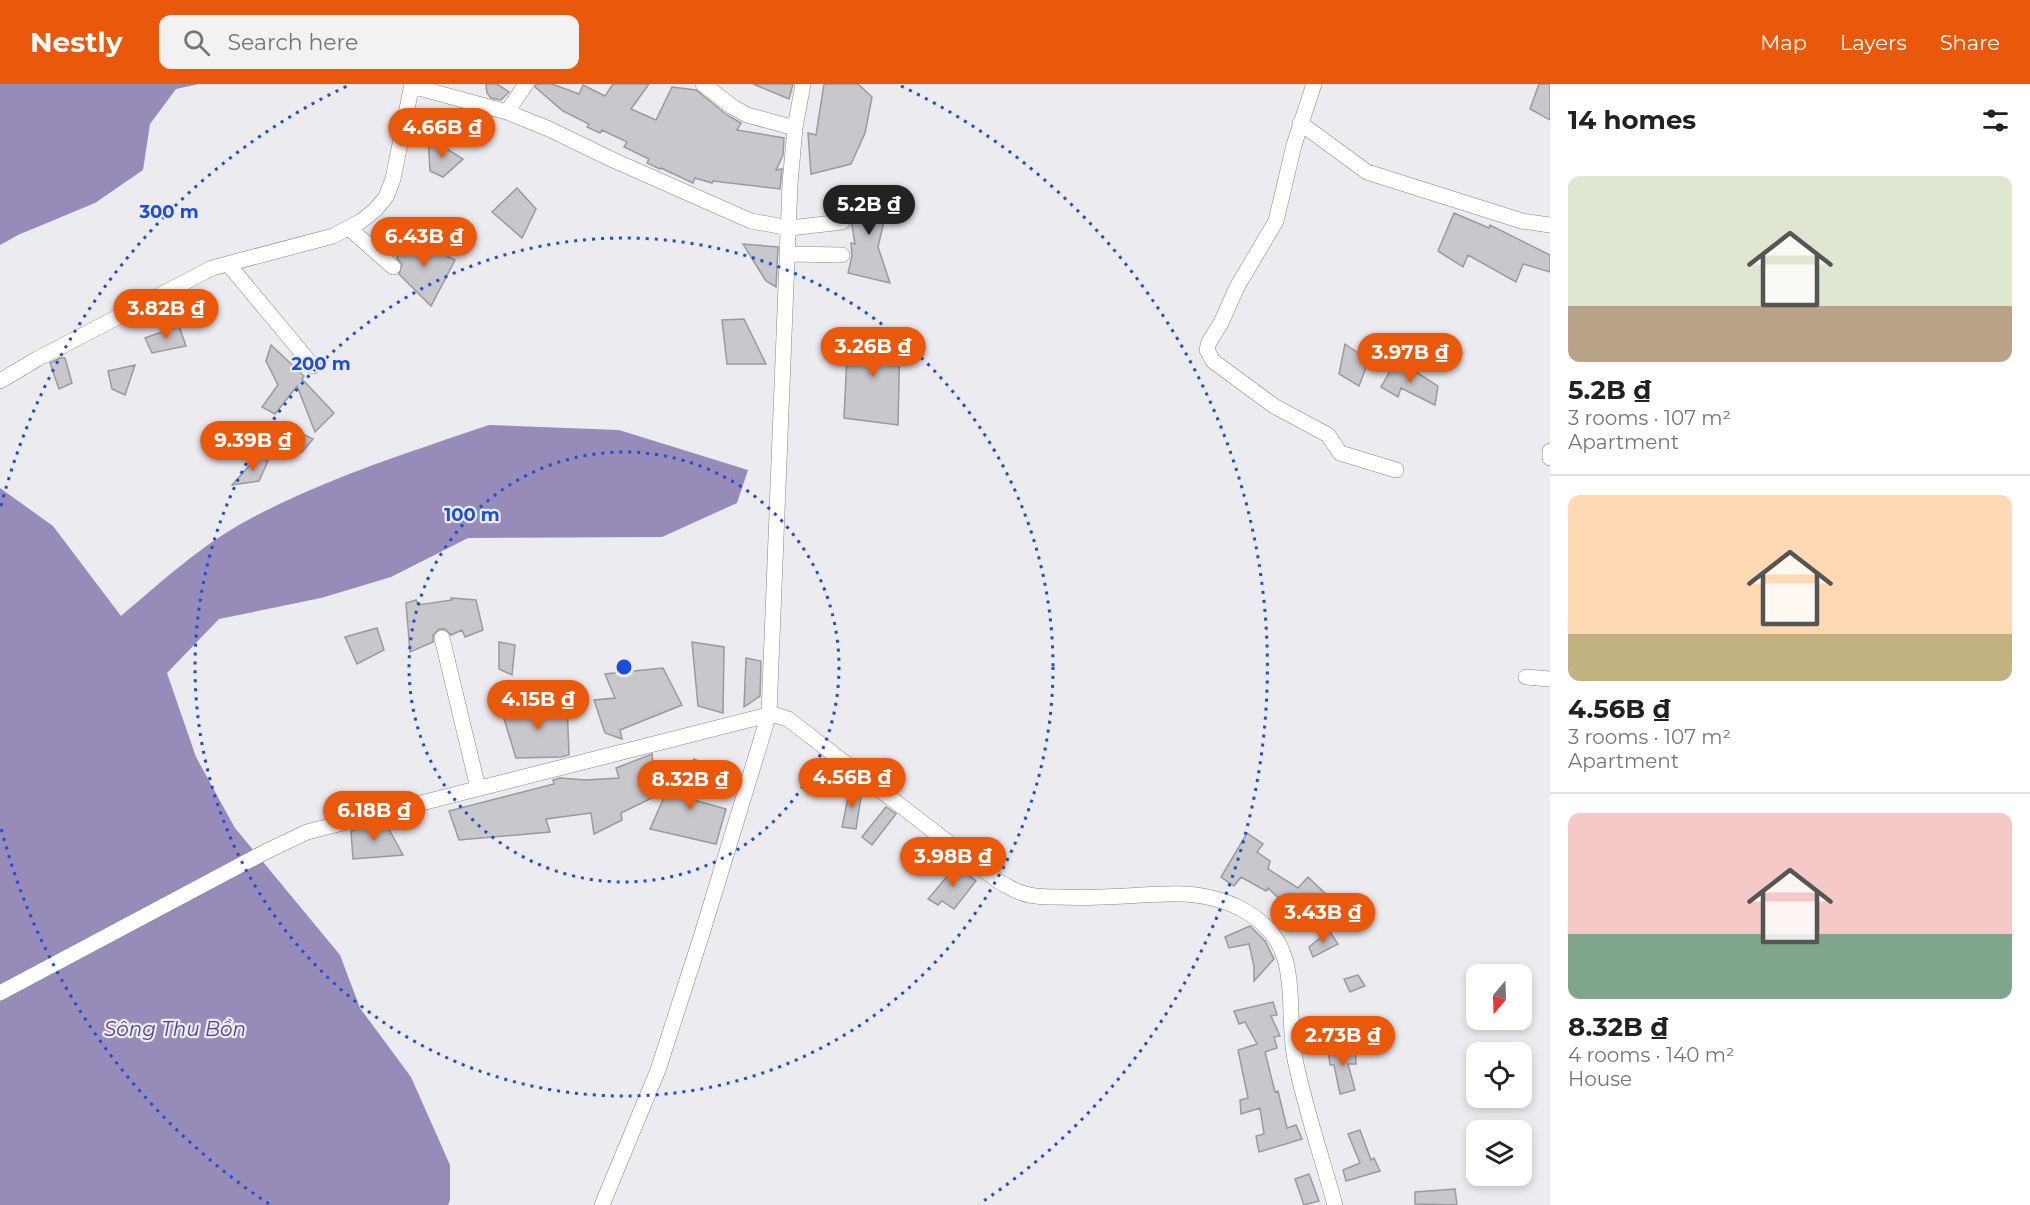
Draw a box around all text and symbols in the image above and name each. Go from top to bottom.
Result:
search box [159,15,579,69]
text: Nestly [30,25,123,59]
icon: search [180,26,213,59]
text: Search here [228,29,358,56]
text: Map [1760,30,1807,55]
text: Layers [1840,30,1907,55]
text: Share [1940,30,2000,55]
text: 14 homes [1568,104,1696,136]
icon: filters [1979,104,2012,137]
pin: 4.66B ₫ [387,108,497,159]
text: 4.66B ₫ [402,115,482,139]
pin: 5.2B ₫ [820,185,918,236]
text: 5.2B ₫ [837,192,901,216]
text: 300 m [138,201,199,223]
icon: home [1736,215,1844,323]
pin: 6.43B ₫ [369,217,479,268]
text: 6.43B ₫ [385,224,463,248]
pin: 3.82B ₫ [111,289,221,340]
text: 3.82B ₫ [127,296,205,320]
pin: 3.26B ₫ [818,327,928,378]
pin: 3.97B ₫ [1355,333,1465,384]
text: 3.26B ₫ [835,334,911,358]
text: 3.97B ₫ [1372,340,1448,364]
text: 200 m [291,353,351,375]
text: 5.2B ₫ [1568,374,1651,406]
text: 3 rooms · 107 m² [1568,406,1731,430]
pin: 9.39B ₫ [198,421,308,472]
text: 9.39B ₫ [214,428,292,452]
text: Apartment [1568,430,1679,454]
text: 100 m [444,504,500,526]
icon: home [1736,534,1844,642]
centre of rings [614,657,634,677]
pin: 4.15B ₫ [483,680,593,731]
text: 4.15B ₫ [501,687,575,711]
text: 4.56B ₫ [1568,693,1671,725]
text: 3 rooms · 107 m² [1568,725,1731,749]
text: Apartment [1568,749,1679,773]
pin: 4.56B ₫ [797,758,907,809]
pin: 8.32B ₫ [635,760,745,811]
text: 4.56B ₫ [813,765,891,789]
text: 8.32B ₫ [651,767,729,791]
pin: 6.18B ₫ [319,791,429,842]
text: 6.18B ₫ [337,798,411,822]
pin: 3.98B ₫ [898,837,1008,888]
text: 3.98B ₫ [914,844,992,868]
icon: home [1736,852,1844,960]
pin: 3.43B ₫ [1268,893,1378,944]
text: 3.43B ₫ [1284,900,1362,924]
north arrow [1466,964,1532,1030]
map controls [1466,964,1532,1186]
text: 8.32B ₫ [1568,1011,1668,1043]
pin: 2.73B ₫ [1288,1016,1398,1067]
water label: Sông Thu Bồn [104,1017,246,1041]
text: 2.73B ₫ [1305,1023,1381,1047]
button: locate [1466,1042,1532,1108]
text: 4 rooms · 140 m² [1568,1043,1735,1067]
text: House [1568,1067,1632,1091]
button: layers [1466,1120,1532,1186]

